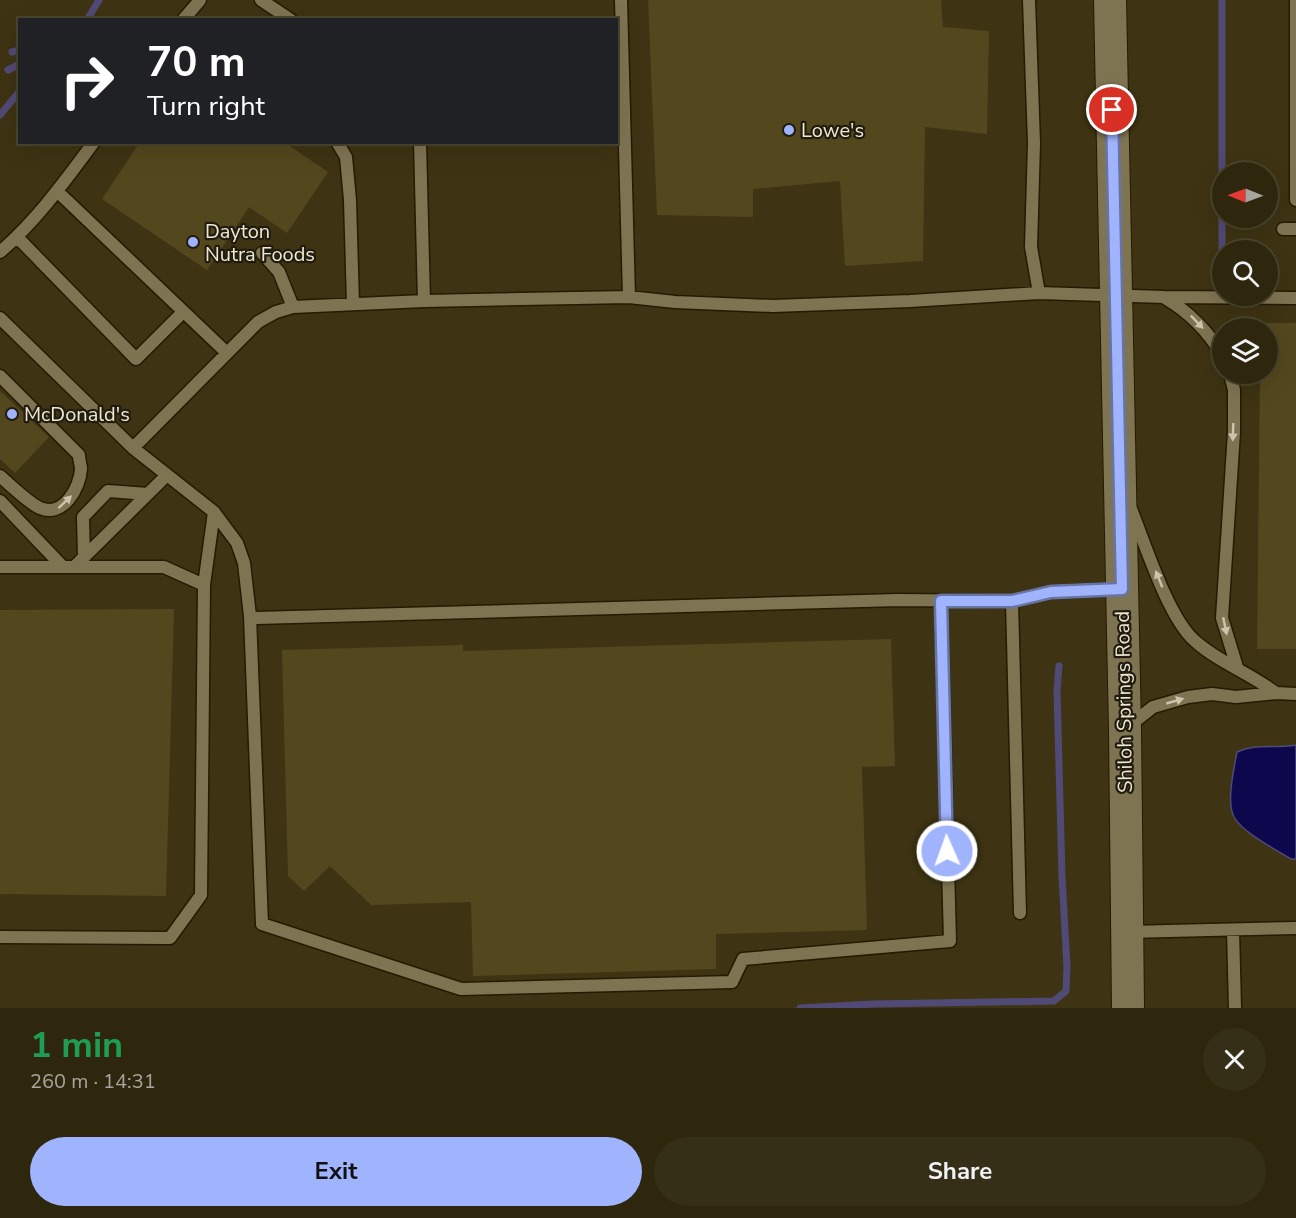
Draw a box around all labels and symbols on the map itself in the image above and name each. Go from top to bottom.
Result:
pin [1086,84,1137,135]
place label: Lowe's [801,117,864,144]
marker: Lowe's [782,123,796,137]
north arrow [1212,162,1278,228]
place label: Dayton Nutra Foods [205,218,315,268]
marker: Dayton Nutra Foods [186,235,200,249]
one-way arrow [1190,315,1204,330]
place label: McDonald's [24,401,130,428]
marker: McDonald's [5,407,19,421]
one-way arrow [1229,422,1238,441]
one-way arrow [57,495,72,509]
one-way arrow [1154,570,1164,588]
street label: Shiloh Springs Road [1109,611,1139,793]
one-way arrow [1221,617,1230,636]
one-way arrow [1166,696,1184,705]
position arrow [915,819,979,883]

